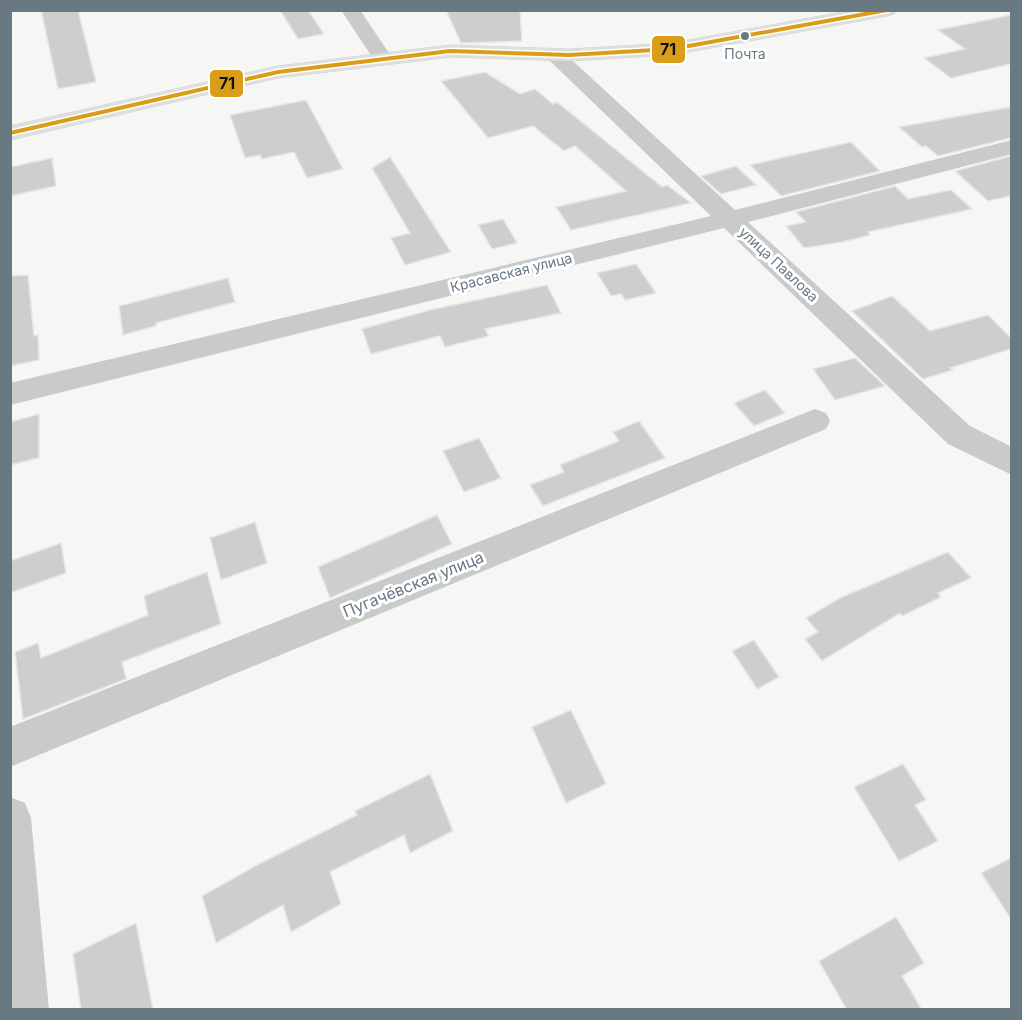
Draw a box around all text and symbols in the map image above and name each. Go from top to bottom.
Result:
marker: Почта [739,30,751,42]
line badge: 71 [651,35,686,64]
text: 71 [660,39,676,59]
place label: Почта [724,45,766,62]
line badge: 71 [209,69,244,98]
text: 71 [219,73,235,93]
street label: улица Павлова [736,223,822,305]
street label: Красавская улица [448,249,574,295]
street label: Пугачёвская улица [340,547,486,621]

